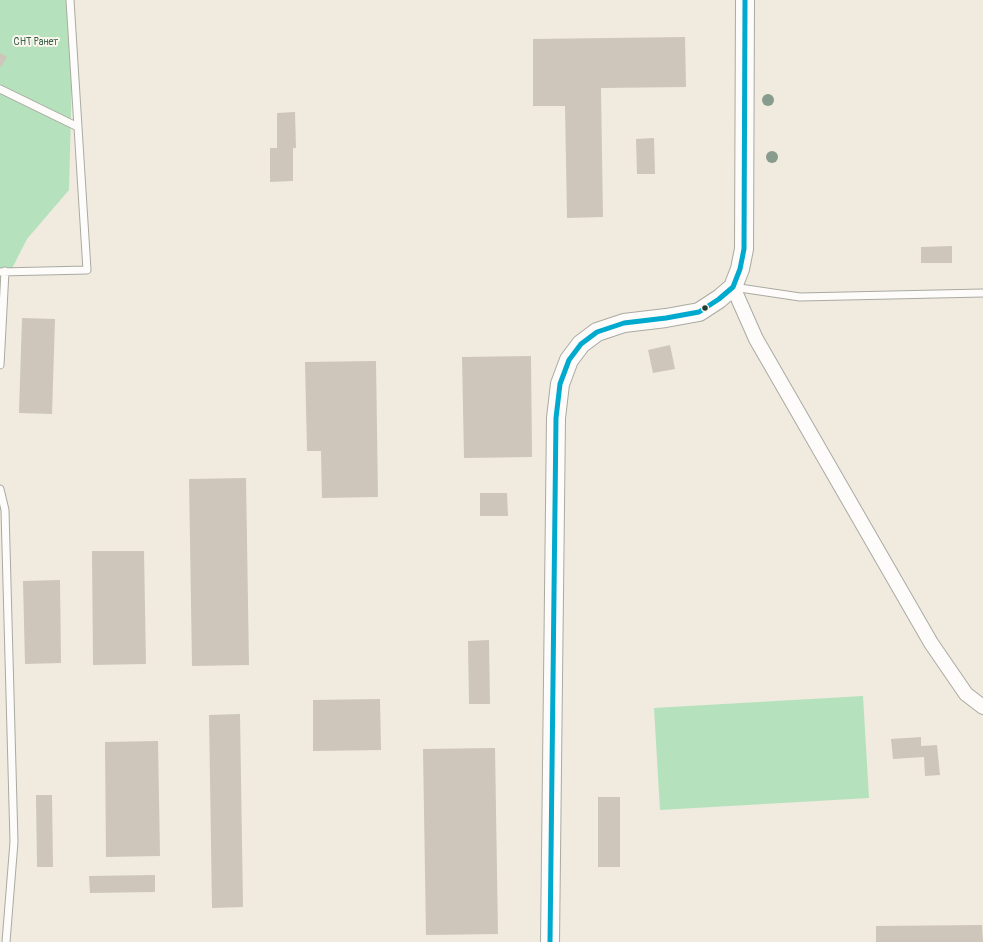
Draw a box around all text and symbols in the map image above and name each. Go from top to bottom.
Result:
park label: СНТ Ранет [14,36,58,48]
unlabelled marker [700,303,710,313]

